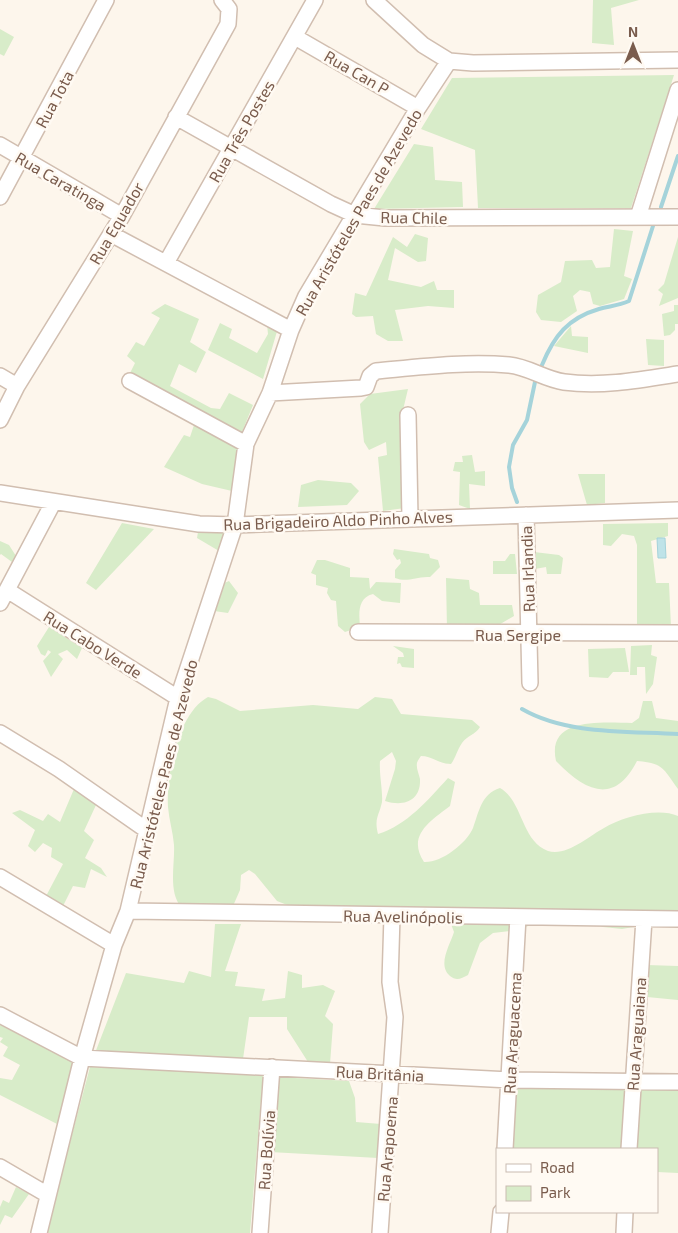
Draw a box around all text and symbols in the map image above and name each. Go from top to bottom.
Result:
north arrow [608,20,658,70]
text: N [628,23,638,40]
street label: Rua Can P [321,46,393,98]
street label: Rua Tota [31,67,77,131]
street label: Rua Três Postes [204,77,278,185]
street label: Rua Aristóteles Paes de Azevedo [291,105,425,319]
street label: Rua Caratinga [12,147,110,215]
street label: Rua Equador [85,178,148,268]
street label: Rua Chile [380,207,448,227]
street label: Rua Brigadeiro Aldo Pinho Alves [223,506,453,534]
street label: Rua Irlandia [516,525,538,613]
street label: Rua Cabo Verde [40,606,146,682]
street label: Rua Sergipe [475,625,561,644]
street label: Rua Aristóteles Paes de Azevedo [125,657,201,891]
street label: Rua Avelinópolis [343,905,463,927]
street label: Rua Araguacema [499,972,525,1094]
street label: Rua Araguaiana [623,977,649,1091]
street label: Rua Britânia [335,1061,425,1085]
street label: Rua Arapoema [373,1095,401,1203]
street label: Rua Bolívia [254,1109,278,1191]
legend [496,1148,658,1213]
text: Road [540,1158,575,1176]
text: Park [540,1183,571,1201]

